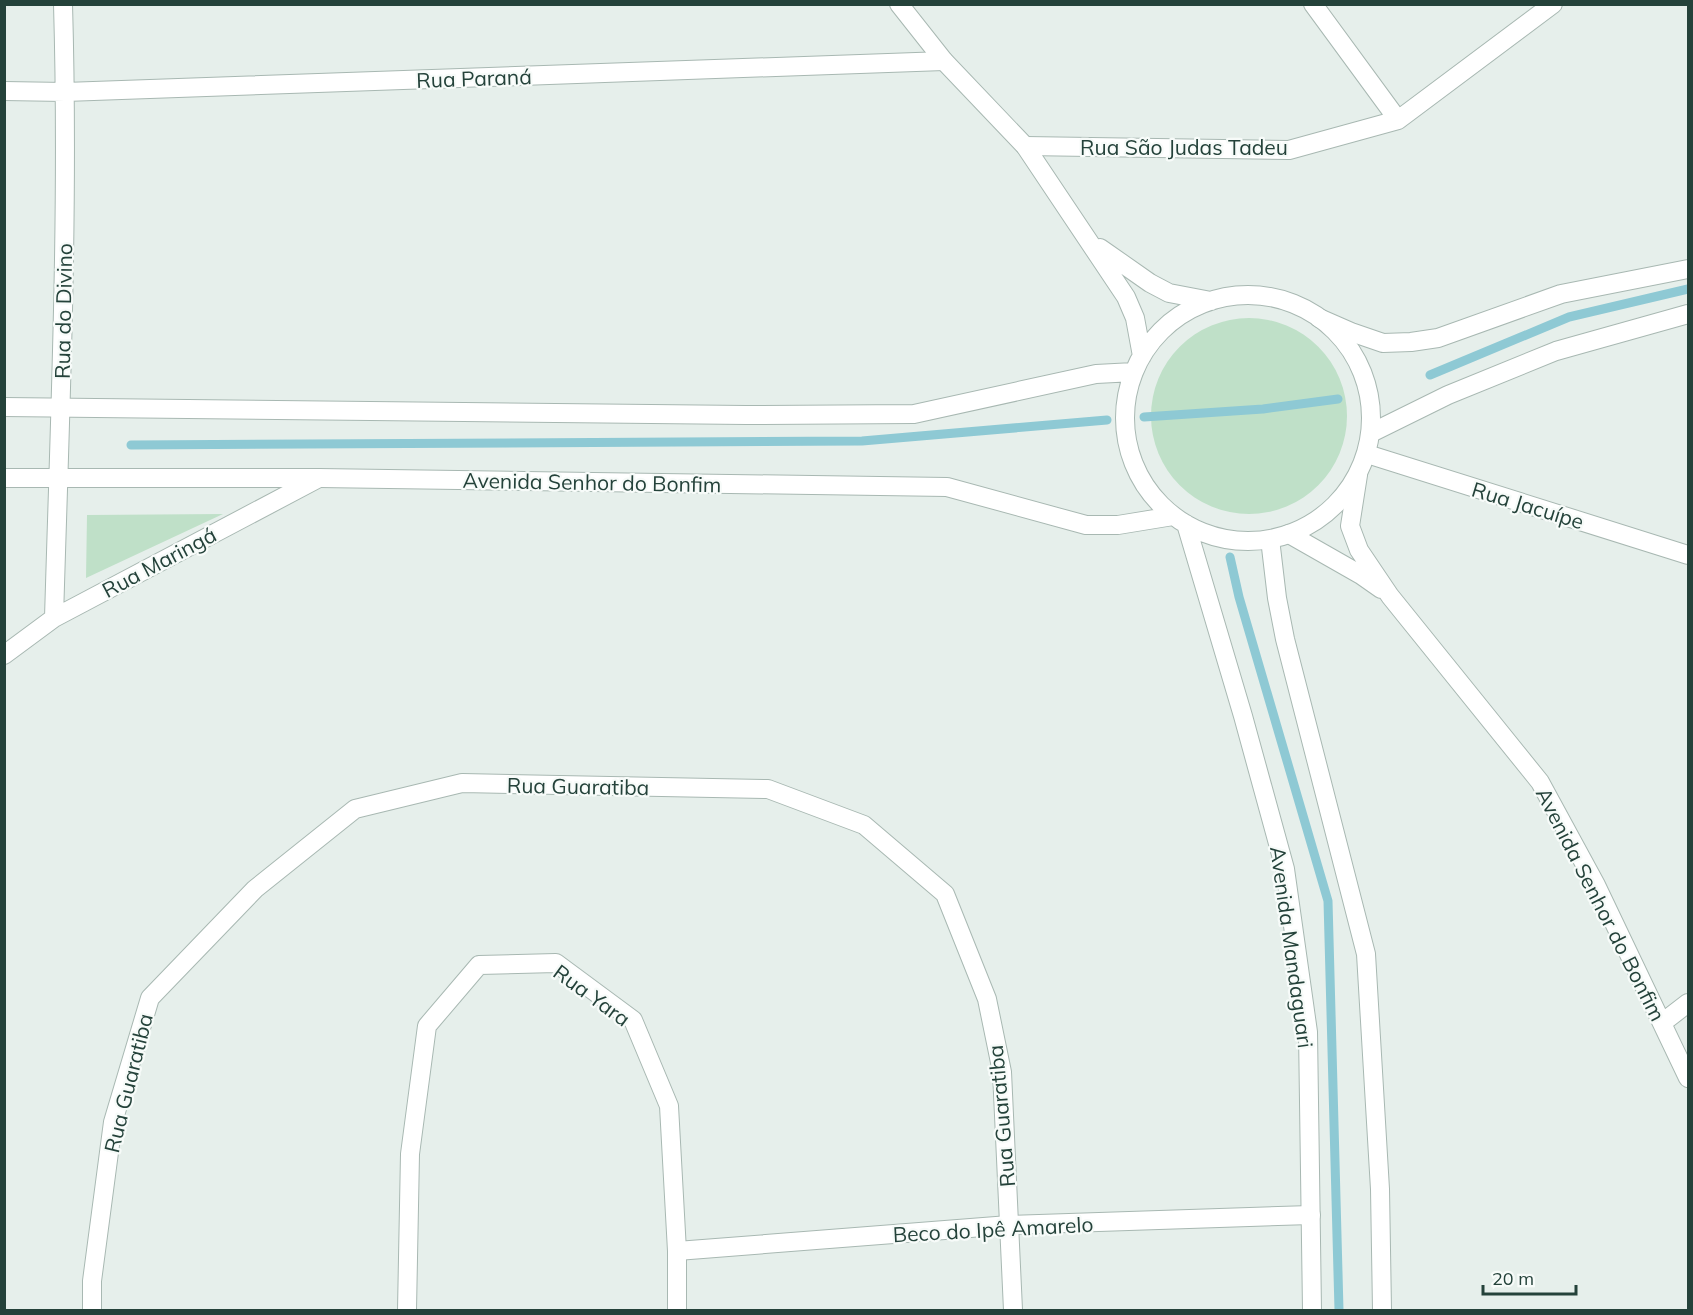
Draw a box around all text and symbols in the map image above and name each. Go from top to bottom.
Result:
street label: Rua Paraná [416,63,532,93]
street label: Rua São Judas Tadeu [1080,134,1288,160]
street label: Rua do Divino [49,243,77,379]
street label: Avenida Senhor do Bonfim [462,467,722,497]
street label: Rua Jacuípe [1469,476,1587,534]
street label: Rua Maringá [97,521,221,603]
street label: Rua Guaratiba [507,772,649,800]
street label: Avenida Senhor do Bonfim [1531,783,1671,1025]
street label: Avenida Mandaguari [1265,844,1319,1050]
street label: Rua Yara [549,958,635,1032]
street label: Rua Guaratiba [98,1011,158,1155]
street label: Rua Guaratiba [982,1044,1020,1188]
street label: Beco do Ipê Amarelo [892,1211,1094,1247]
scale bar [1483,1258,1576,1296]
text: 20 m [1492,1267,1534,1290]

